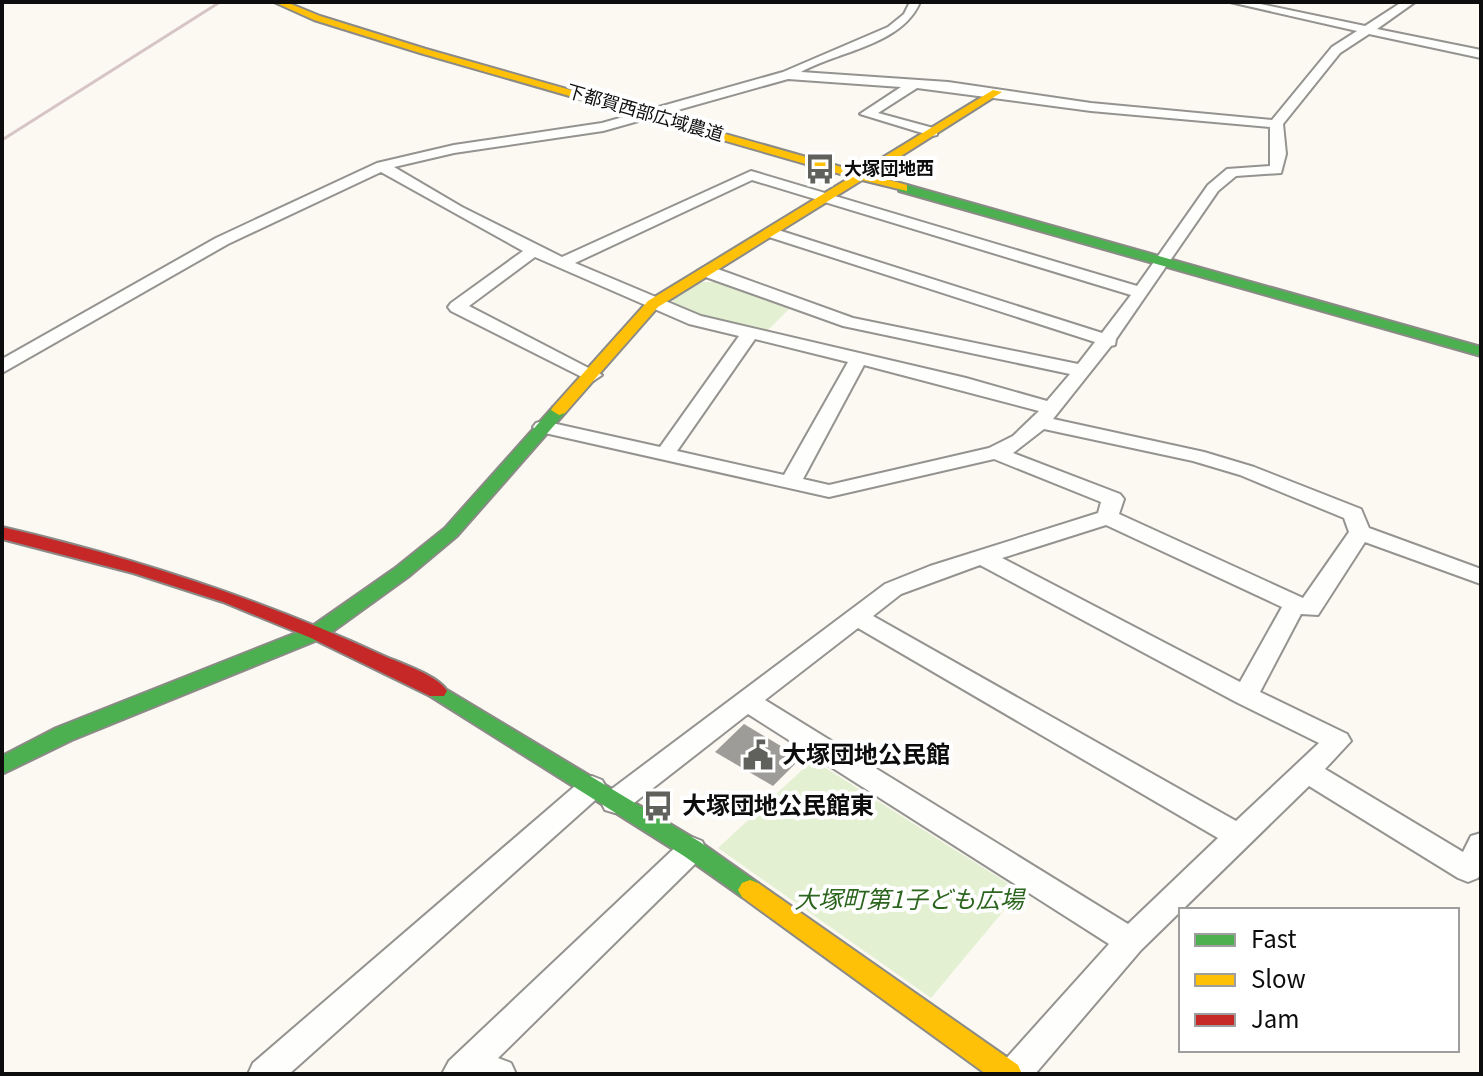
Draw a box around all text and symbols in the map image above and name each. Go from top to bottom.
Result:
street label: 下都賀西部広域農道 [564,76,727,146]
bus stop icon: 大塚団地西 [803,152,837,186]
place label: 大塚団地西 [844,154,934,180]
place label: 大塚団地公民館 [782,735,950,770]
public building icon: 大塚団地公民館 [741,738,775,772]
place label: 大塚団地公民館東 [682,786,874,821]
bus stop icon: 大塚団地公民館東 [641,789,675,823]
park label: 大塚町第1子ども広場 [794,880,1027,915]
legend [1179,908,1459,1052]
text: Fast [1251,920,1296,955]
text: Slow [1251,960,1306,995]
text: Jam [1251,1000,1300,1035]

